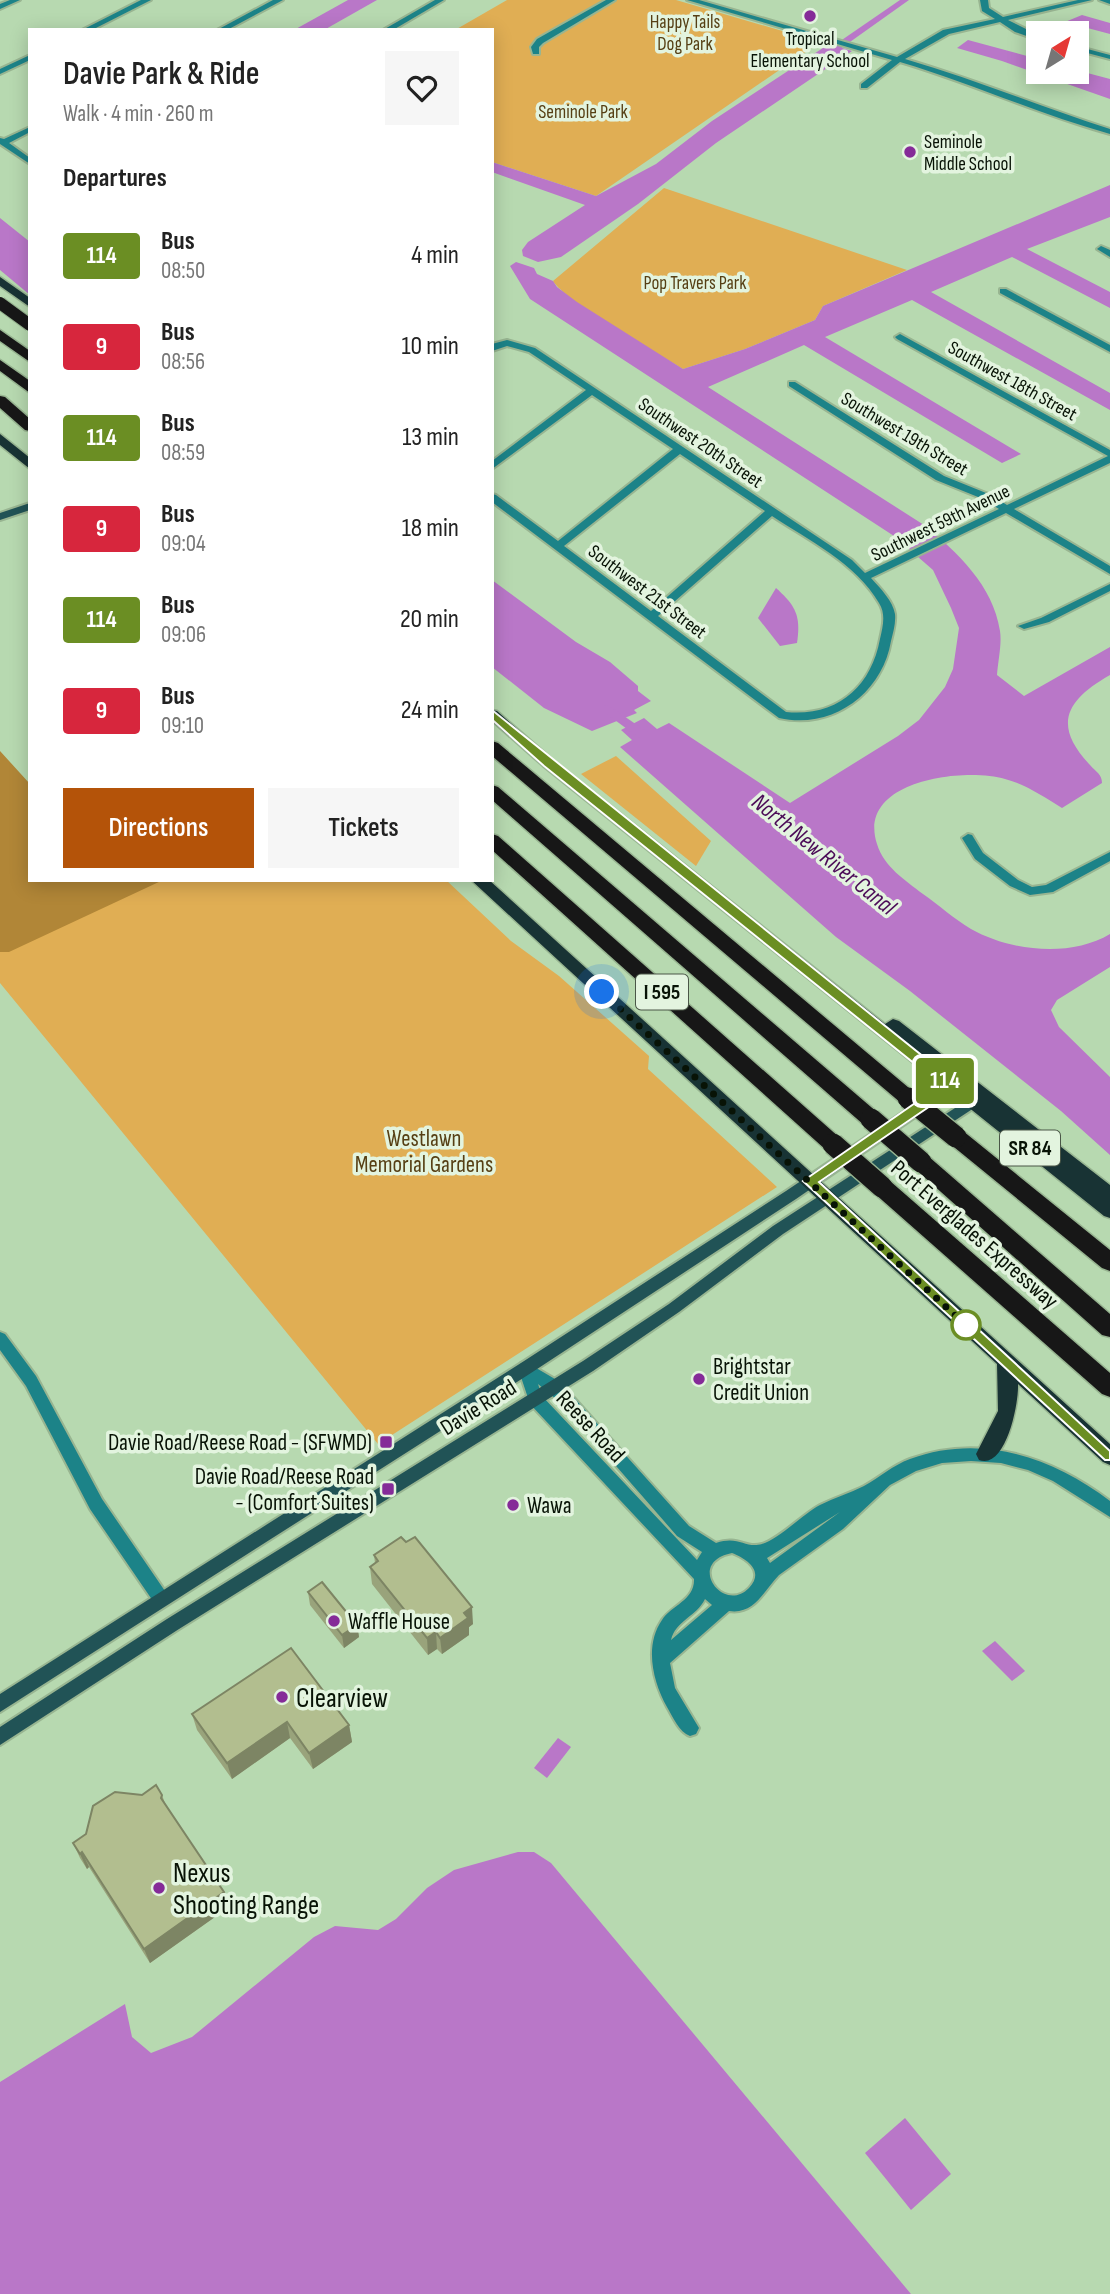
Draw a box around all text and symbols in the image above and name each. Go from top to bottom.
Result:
marker: Tropical Elementary School [802,8,818,24]
park label: Happy Tails Dog Park [650,11,720,56]
north arrow [1026,21,1088,84]
map controls [1026,21,1089,84]
place label: Tropical Elementary School [750,28,870,73]
button: heart [385,51,459,125]
text: Davie Park & Ride [63,54,259,94]
text: Walk · 4 min · 260 m [63,100,213,128]
park label: Seminole Park [538,101,628,124]
place label: Seminole Middle School [924,131,1012,176]
marker: Seminole Middle School [902,144,918,160]
text: Departures [63,163,167,194]
text: Bus [161,226,195,257]
text: 4 min [411,240,459,271]
text: 114 [86,241,117,270]
text: 08:50 [161,257,205,285]
park label: Pop Travers Park [643,272,747,295]
text: Bus [161,317,195,348]
text: 10 min [402,331,459,362]
text: 9 [96,332,107,361]
street label: Southwest 18th Street [944,336,1081,426]
text: 08:56 [161,348,205,376]
street label: Southwest 19th Street [837,387,972,481]
street label: Southwest 20th Street [634,393,767,493]
text: Bus [161,408,195,439]
text: 13 min [402,422,459,453]
text: 114 [86,423,117,452]
text: 08:59 [161,439,205,467]
street label: Southwest 59th Avenue [868,480,1014,567]
text: Bus [161,499,195,530]
text: 18 min [402,513,459,544]
text: 9 [96,514,107,543]
text: 09:04 [161,530,206,558]
street label: Southwest 21st Street [583,540,711,644]
text: Bus [161,590,195,621]
text: 20 min [400,604,459,635]
text: 114 [86,605,117,634]
text: 09:06 [161,621,206,649]
text: Bus [161,681,195,712]
text: 24 min [401,695,459,726]
text: 9 [96,696,107,725]
text: 09:10 [161,712,204,740]
water label: North New River Canal [746,787,902,922]
button: Directions [63,788,254,868]
button: Tickets [268,788,459,868]
your location [584,974,619,1009]
road number: I 595 [636,974,688,1010]
line badge: 114 [905,1058,985,1104]
text: 114 [930,1066,960,1095]
park label: Westlawn Memorial Gardens [355,1125,493,1179]
road number: SR 84 [1000,1130,1060,1166]
street label: Port Everglades Expressway [885,1154,1064,1315]
unlabelled marker [951,1310,981,1340]
place label: Brightstar Credit Union [713,1353,809,1407]
marker: Brightstar Credit Union [691,1371,707,1387]
street label: Davie Road [435,1374,522,1442]
street label: Reese Road [550,1385,631,1469]
place label: Davie Road/Reese Road - (SFWMD) [108,1429,372,1457]
marker: Davie Road/Reese Road - (SFWMD) [378,1434,394,1450]
place label: Davie Road/Reese Road - (Comfort Suites) [195,1463,374,1517]
marker: Davie Road/Reese Road - (Comfort Suites) [380,1481,396,1497]
place label: Wawa [527,1492,572,1520]
marker: Wawa [505,1497,521,1513]
place label: Waffle House [348,1608,450,1636]
marker: Waffle House [326,1613,342,1629]
place label: Clearview [296,1682,388,1715]
marker: Clearview [274,1689,290,1705]
place label: Nexus Shooting Range [173,1857,319,1922]
marker: Nexus Shooting Range [151,1880,167,1896]

